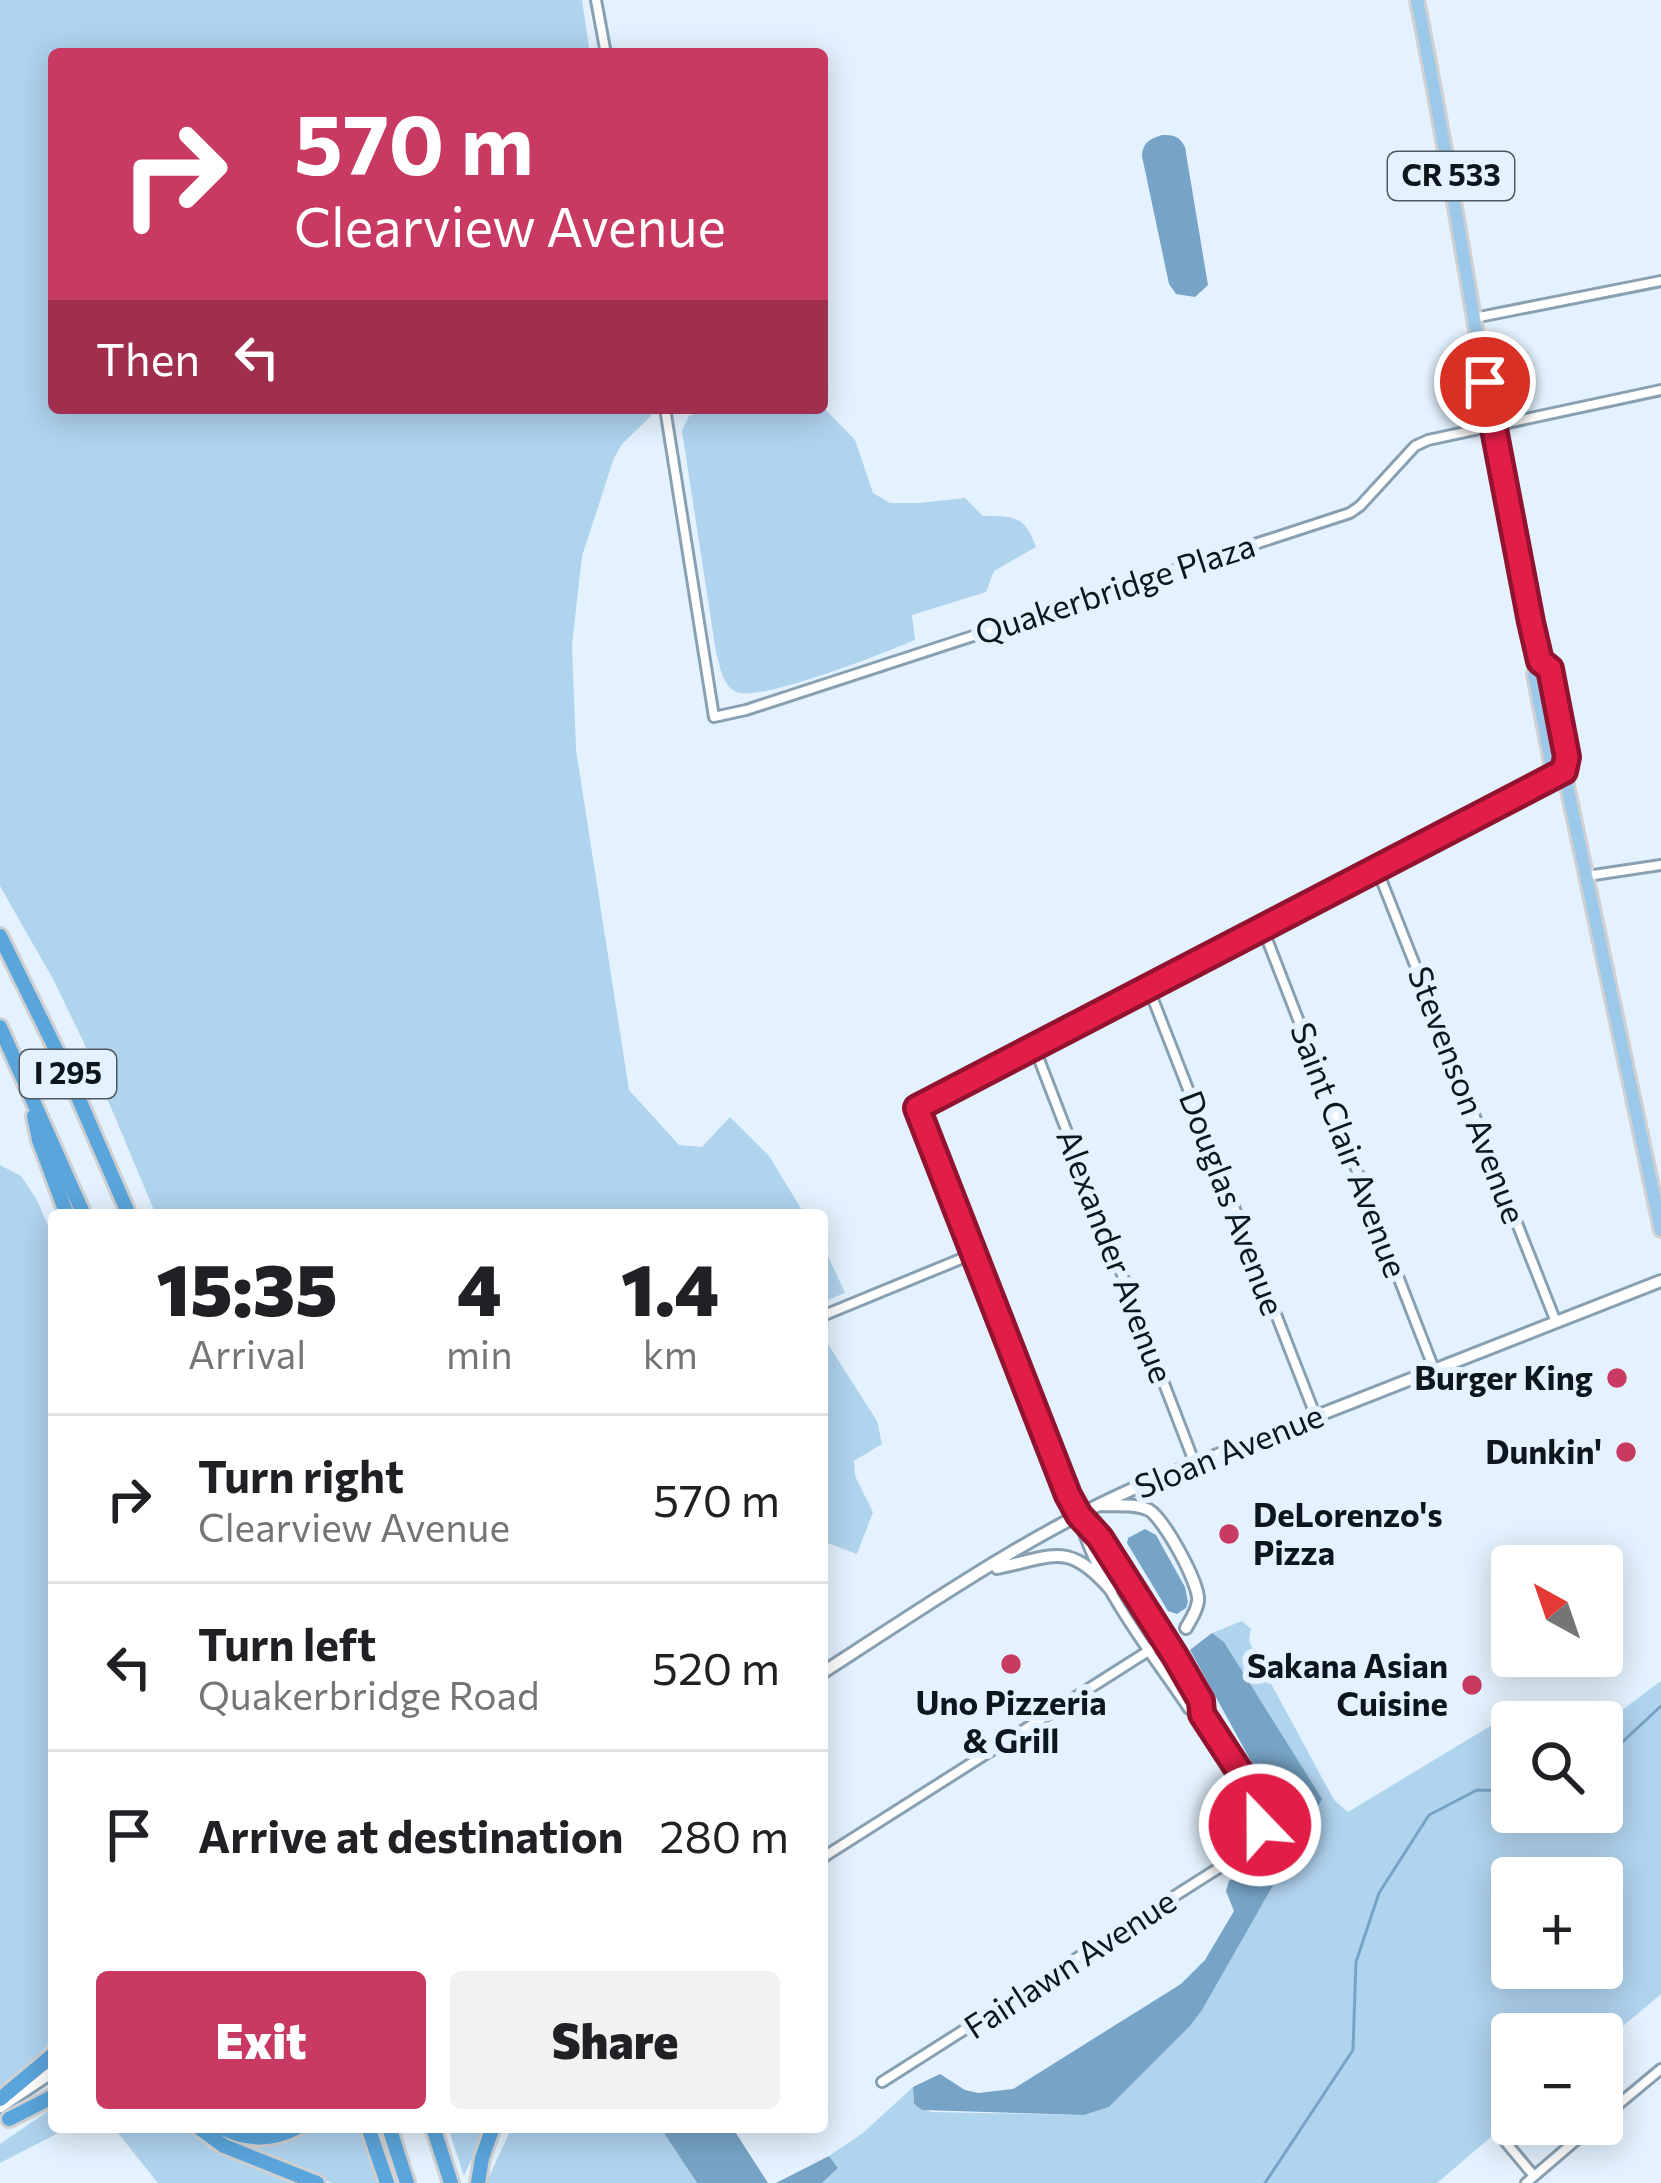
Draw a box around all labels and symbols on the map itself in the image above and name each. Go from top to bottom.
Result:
road number: CR 533 [1388,152,1514,200]
pin [1434,331,1536,433]
street label: Quakerbridge Plaza [969,523,1260,652]
street label: Stevenson Avenue [1401,960,1536,1229]
street label: Saint Clair Avenue [1283,1016,1418,1283]
road number: I 295 [20,1050,116,1098]
street label: Douglas Avenue [1172,1084,1295,1321]
street label: Alexander Avenue [1049,1123,1184,1388]
place label: Burger King [1414,1356,1593,1397]
marker: Burger King [1604,1365,1630,1391]
street label: Sloan Avenue [1128,1393,1329,1506]
place label: Dunkin' [1485,1430,1602,1471]
marker: Dunkin' [1613,1439,1639,1465]
place label: DeLorenzo's Pizza [1253,1493,1443,1572]
marker: DeLorenzo's Pizza [1216,1521,1242,1547]
north arrow [1491,1545,1623,1677]
place label: Sakana Asian Cuisine [1247,1644,1448,1723]
marker: Uno Pizzeria & Grill [998,1651,1024,1677]
marker: Sakana Asian Cuisine [1459,1672,1485,1698]
place label: Uno Pizzeria & Grill [915,1681,1107,1760]
position arrow [1197,1762,1323,1888]
street label: Fairlawn Avenue [956,1879,1183,2046]

